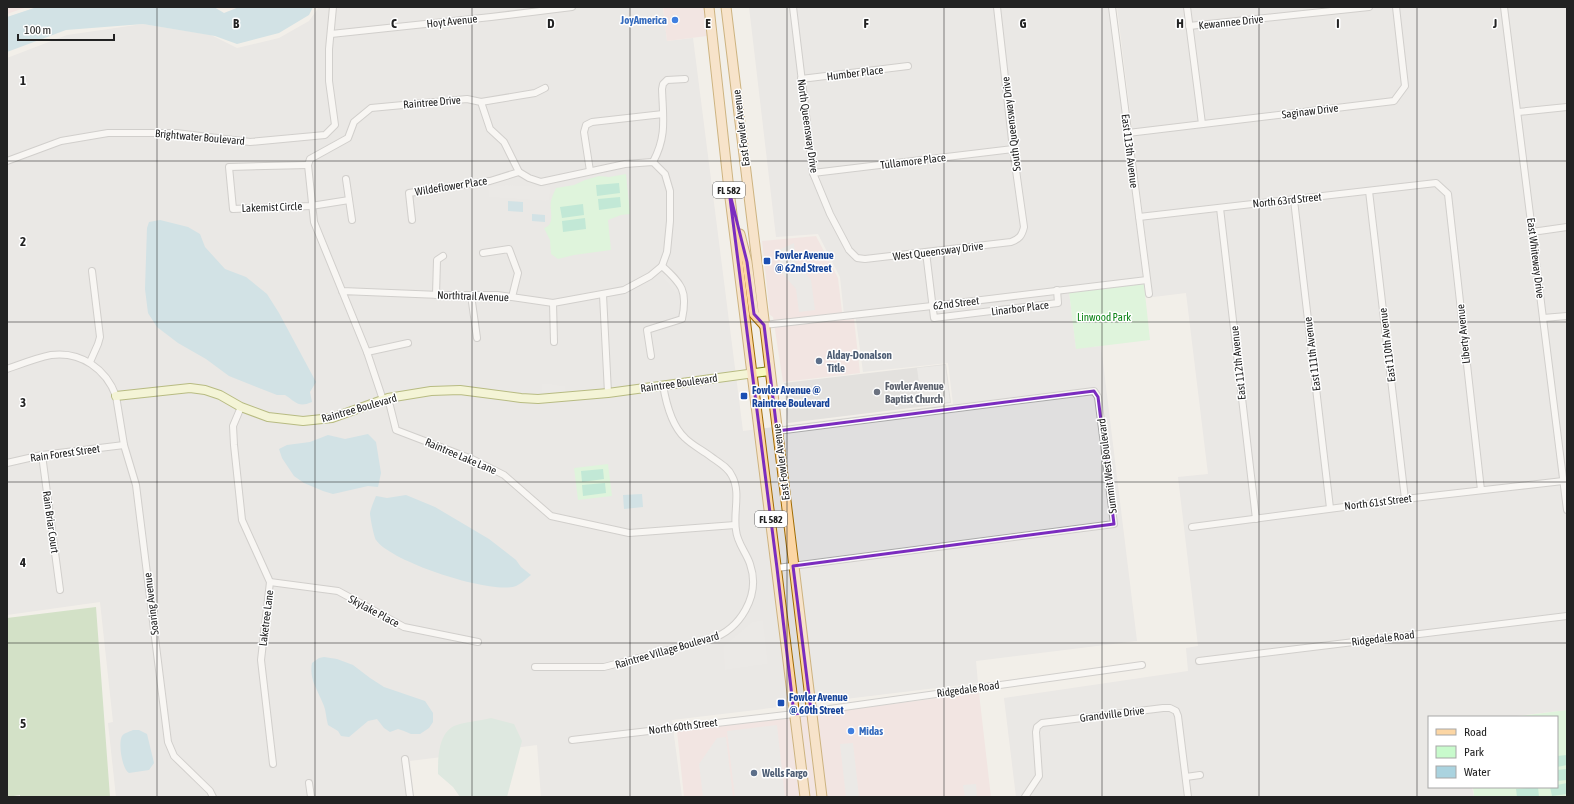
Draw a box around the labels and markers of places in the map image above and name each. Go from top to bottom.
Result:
place label: JoyAmerica [620,14,667,26]
marker: JoyAmerica [670,15,680,25]
place label: Fowler Avenue @ 62nd Street [775,249,834,274]
marker: Fowler Avenue @ 62nd Street [762,256,772,266]
place label: Alday-Donalson Title [826,349,892,374]
marker: Alday-Donalson Title [814,356,824,366]
place label: Fowler Avenue Baptist Church [885,380,944,405]
place label: Fowler Avenue @ Raintree Boulevard [752,384,830,409]
marker: Fowler Avenue Baptist Church [872,387,882,397]
marker: Fowler Avenue @ Raintree Boulevard [739,391,749,401]
place label: Fowler Avenue @ 60th Street [789,691,848,716]
marker: Fowler Avenue @ 60th Street [776,698,786,708]
place label: Midas [859,725,883,737]
marker: Midas [846,726,856,736]
place label: Wells Fargo [761,767,808,779]
marker: Wells Fargo [749,768,759,778]

